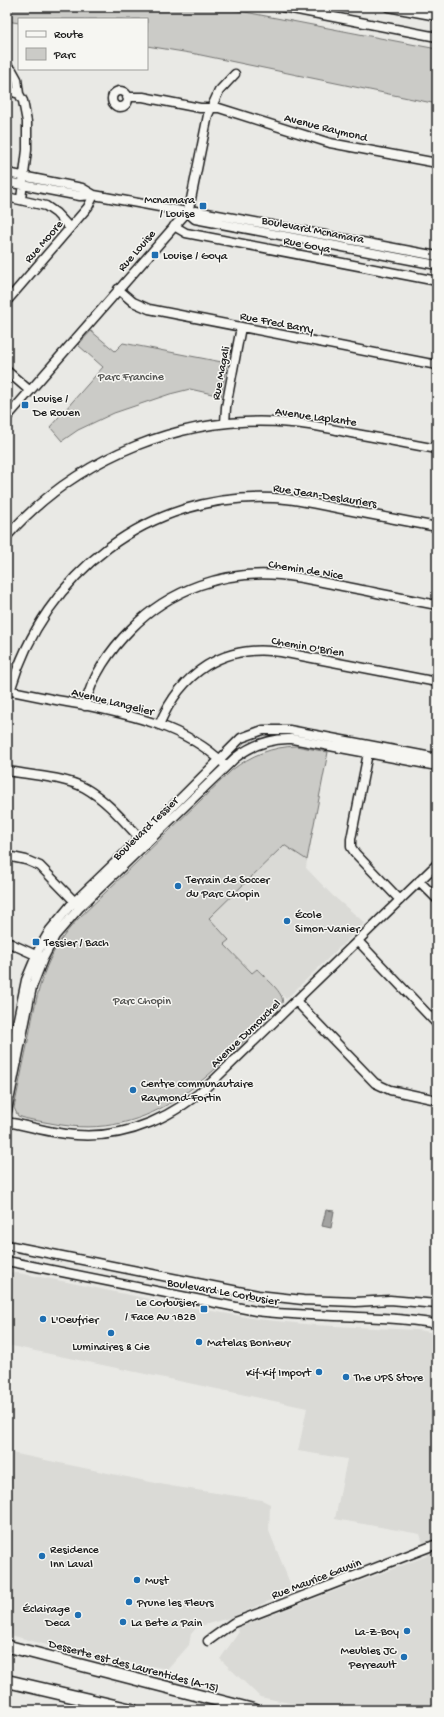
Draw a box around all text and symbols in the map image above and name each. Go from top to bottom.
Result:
legend [18,18,148,70]
text: Route [54,29,84,43]
text: Parc [53,49,77,63]
street label: Avenue Raymond [282,112,370,146]
place label: Mcnamara / Louise [144,194,196,222]
marker: Mcnamara / Louise [198,201,208,211]
street label: Boulevard Mcnamara [259,214,365,248]
street label: Rue Moore [22,217,67,267]
street label: Rue Louise [116,227,160,275]
street label: Rue Goya [282,235,332,257]
marker: Louise / Goya [150,250,160,260]
place label: Louise / Goya [163,250,228,264]
street label: Rue Fred Barry [239,310,315,338]
street label: Rue Magali [210,345,234,402]
park label: Parc Francine [97,371,165,385]
place label: Louise / De Rouen [32,393,80,421]
marker: Louise / De Rouen [20,400,30,410]
street label: Avenue Laplante [274,405,358,431]
street label: Rue Jean-Deslauriers [272,482,378,512]
street label: Chemin de Nice [267,558,345,584]
street label: Chemin O'Brien [270,635,346,661]
street label: Avenue Langelier [70,686,157,720]
street label: Boulevard Tessier [110,793,183,865]
place label: Terrain de Soccer du Parc Chopin [185,874,271,902]
marker: Terrain de Soccer du Parc Chopin [173,881,183,891]
place label: École Simon-Vanier [295,909,361,937]
marker: École Simon-Vanier [282,916,292,926]
marker: Tessier / Bach [31,937,41,947]
place label: Tessier / Bach [43,937,109,951]
park label: Parc Chopin [112,995,171,1009]
street label: Avenue Dumouchel [208,997,285,1071]
place label: Centre communautaire Raymond-Fortin [141,1078,254,1106]
marker: Centre communautaire Raymond-Fortin [128,1085,138,1095]
street label: Boulevard Le Corbusier [165,1276,281,1310]
place label: Le Corbusier / Face Au 1828 [125,1297,198,1325]
marker: Le Corbusier / Face Au 1828 [199,1304,209,1314]
marker: L'Oeufrier [38,1314,48,1324]
place label: L'Oeufrier [51,1314,100,1328]
marker: Luminaires & Cie [106,1328,116,1338]
marker: Matelas Bonheur [194,1337,204,1347]
place label: Matelas Bonheur [207,1337,292,1351]
place label: Luminaires & Cie [72,1341,151,1355]
place label: Kif-Kif Import [246,1367,312,1381]
marker: Kif-Kif Import [314,1367,324,1377]
marker: The UPS Store [341,1372,351,1382]
place label: The UPS Store [353,1372,424,1386]
place label: Residence Inn Laval [50,1544,100,1572]
marker: Residence Inn Laval [37,1551,47,1561]
street label: Rue Maurice Gauvin [270,1556,364,1603]
marker: Must [132,1575,142,1585]
place label: Must [145,1575,169,1589]
marker: Prune les Fleurs [124,1597,134,1607]
place label: Prune les Fleurs [136,1597,214,1611]
place label: Éclairage Deca [23,1603,71,1631]
marker: Éclairage Deca [73,1610,83,1620]
marker: La Bete a Pain [118,1617,128,1627]
place label: La Bete a Pain [131,1617,203,1631]
place label: La-Z-Boy [354,1626,399,1640]
marker: La-Z-Boy [402,1626,412,1636]
street label: Desserte est des Laurentides (A-15) [46,1637,220,1696]
place label: Meubles JC Perreault [341,1645,397,1673]
marker: Meubles JC Perreault [399,1652,409,1662]

